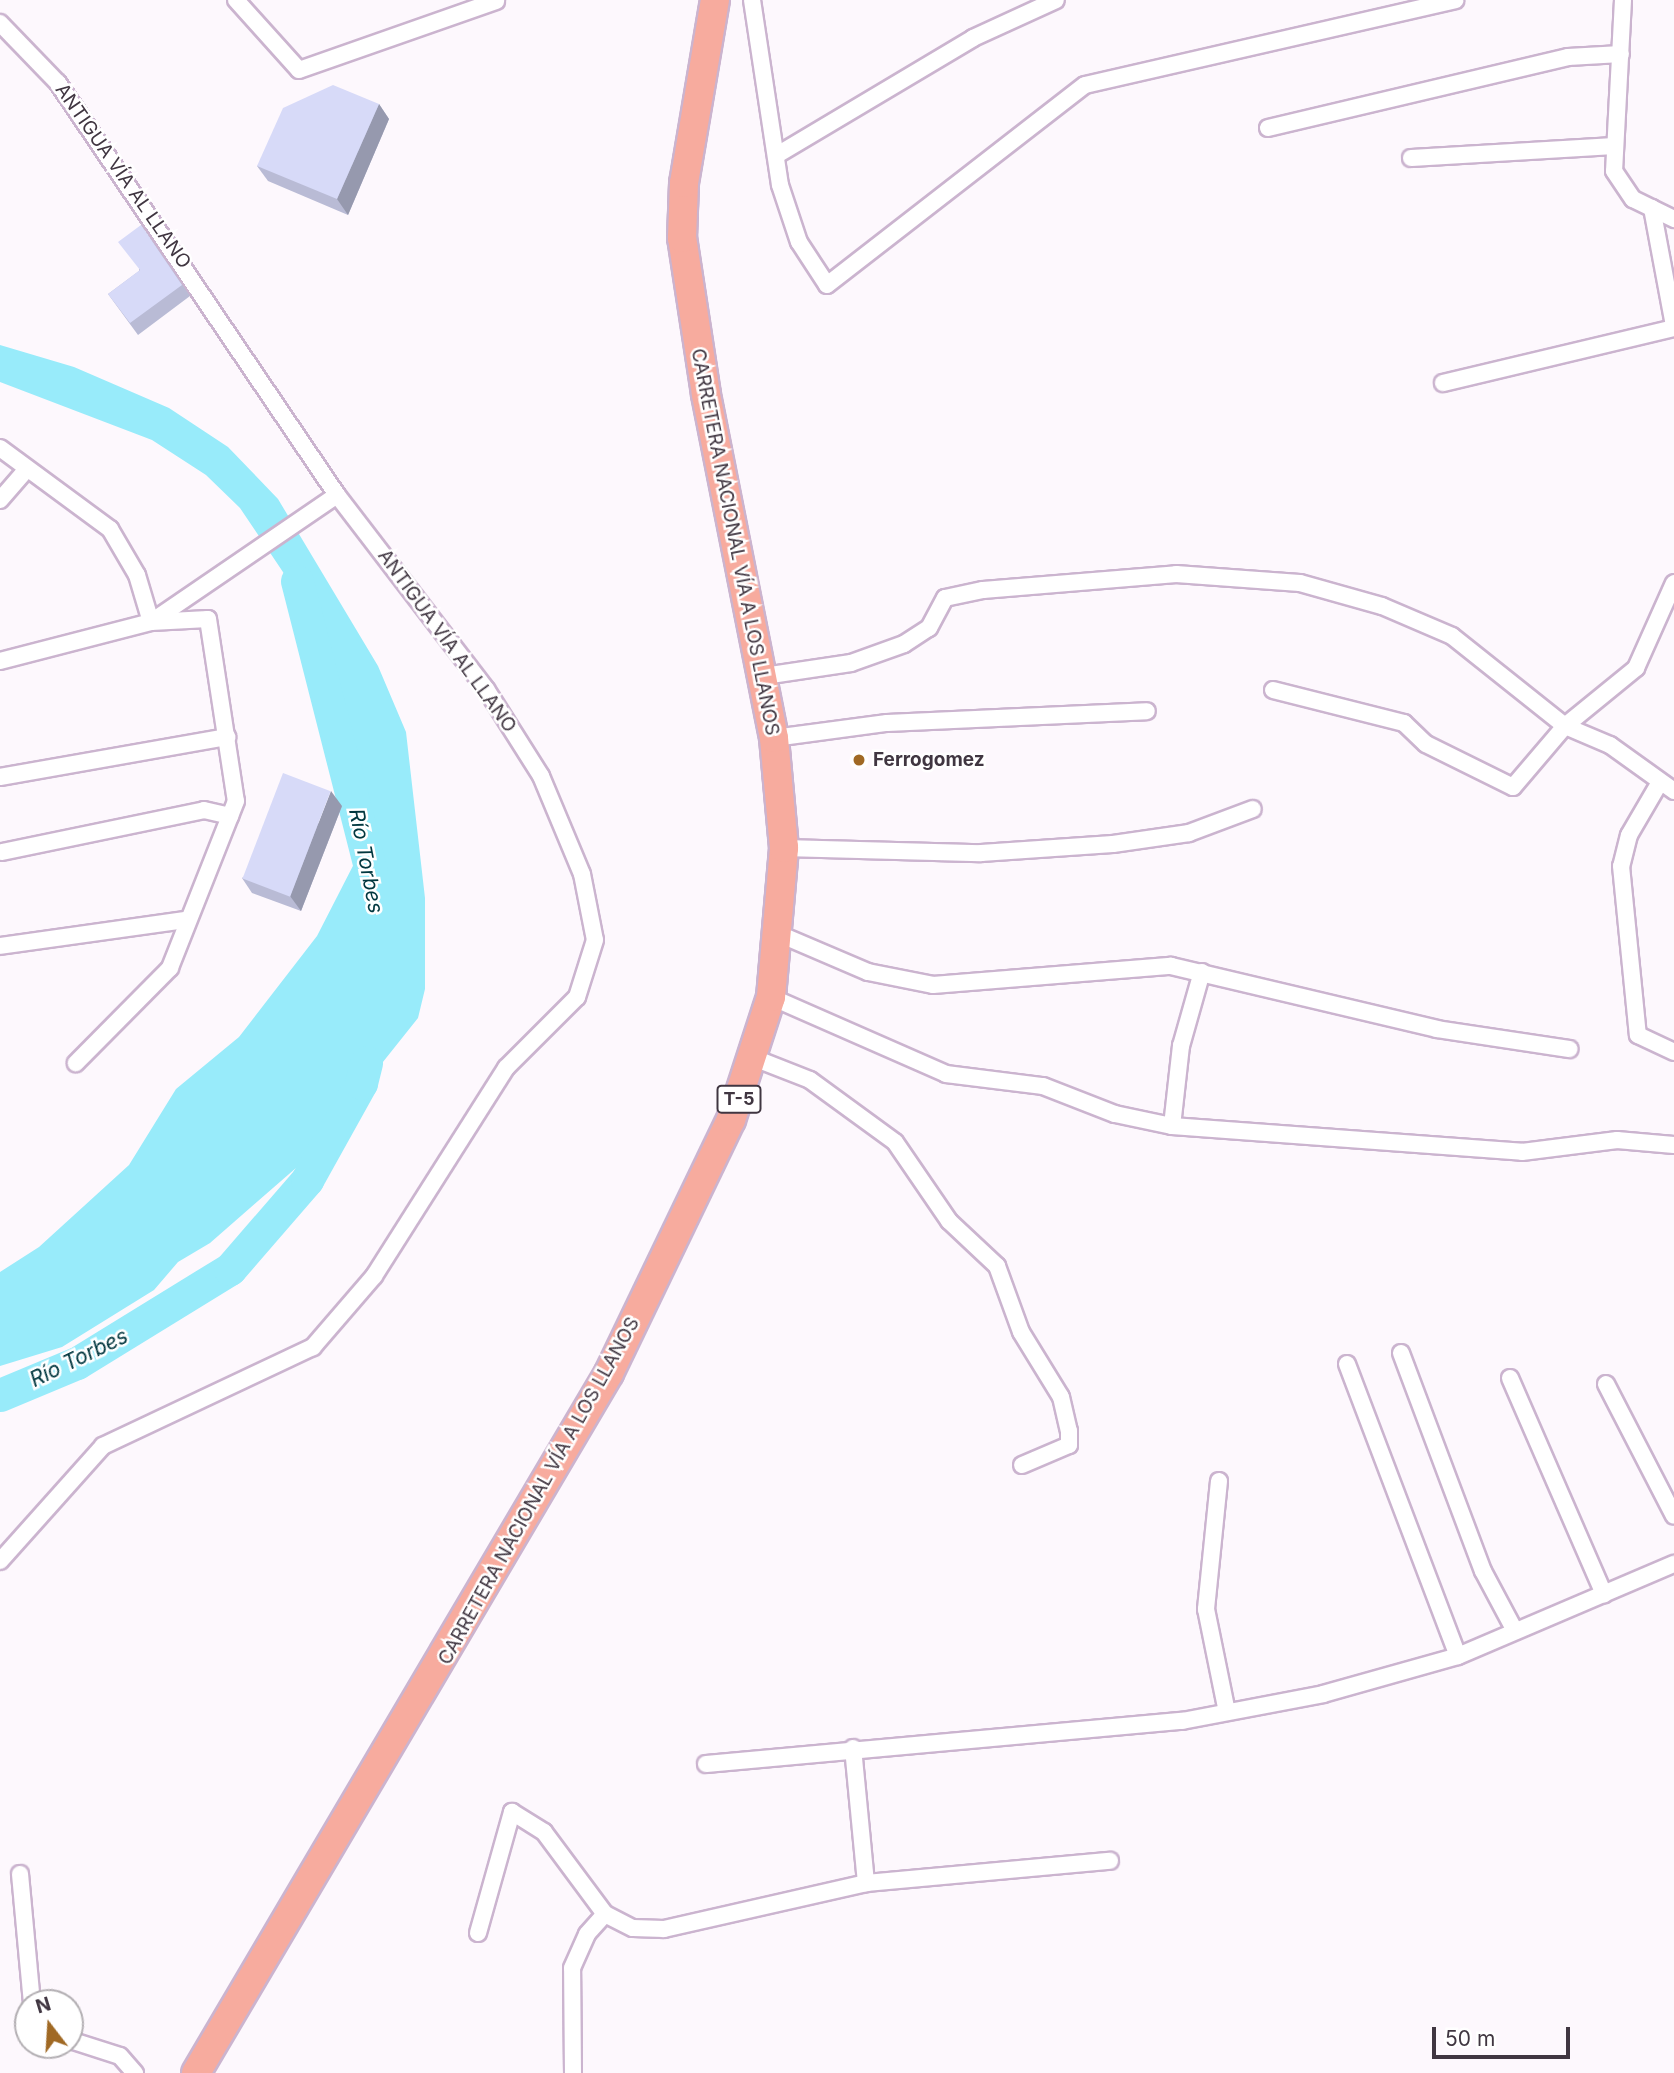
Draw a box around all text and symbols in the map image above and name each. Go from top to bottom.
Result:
street label: ANTIGUA VÍA AL LLANO [50,79,196,273]
street label: CARRETERA NACIONAL VÍA A LOS LLANOS [686,347,784,737]
street label: ANTIGUA VÍA AL LLANO [373,545,521,737]
place label: Ferrogomez [873,749,985,771]
marker: Ferrogomez [851,752,867,768]
water label: Río Torbes [344,807,388,915]
road number: T-5 [716,1084,762,1114]
street label: CARRETERA NACIONAL VÍA A LOS LLANOS [434,1313,644,1669]
water label: Río Torbes [26,1323,132,1393]
north arrow [14,1989,84,2059]
text: N [33,1992,54,2018]
scale bar [1436,2014,1574,2058]
text: 50 m [1445,2026,1495,2051]

